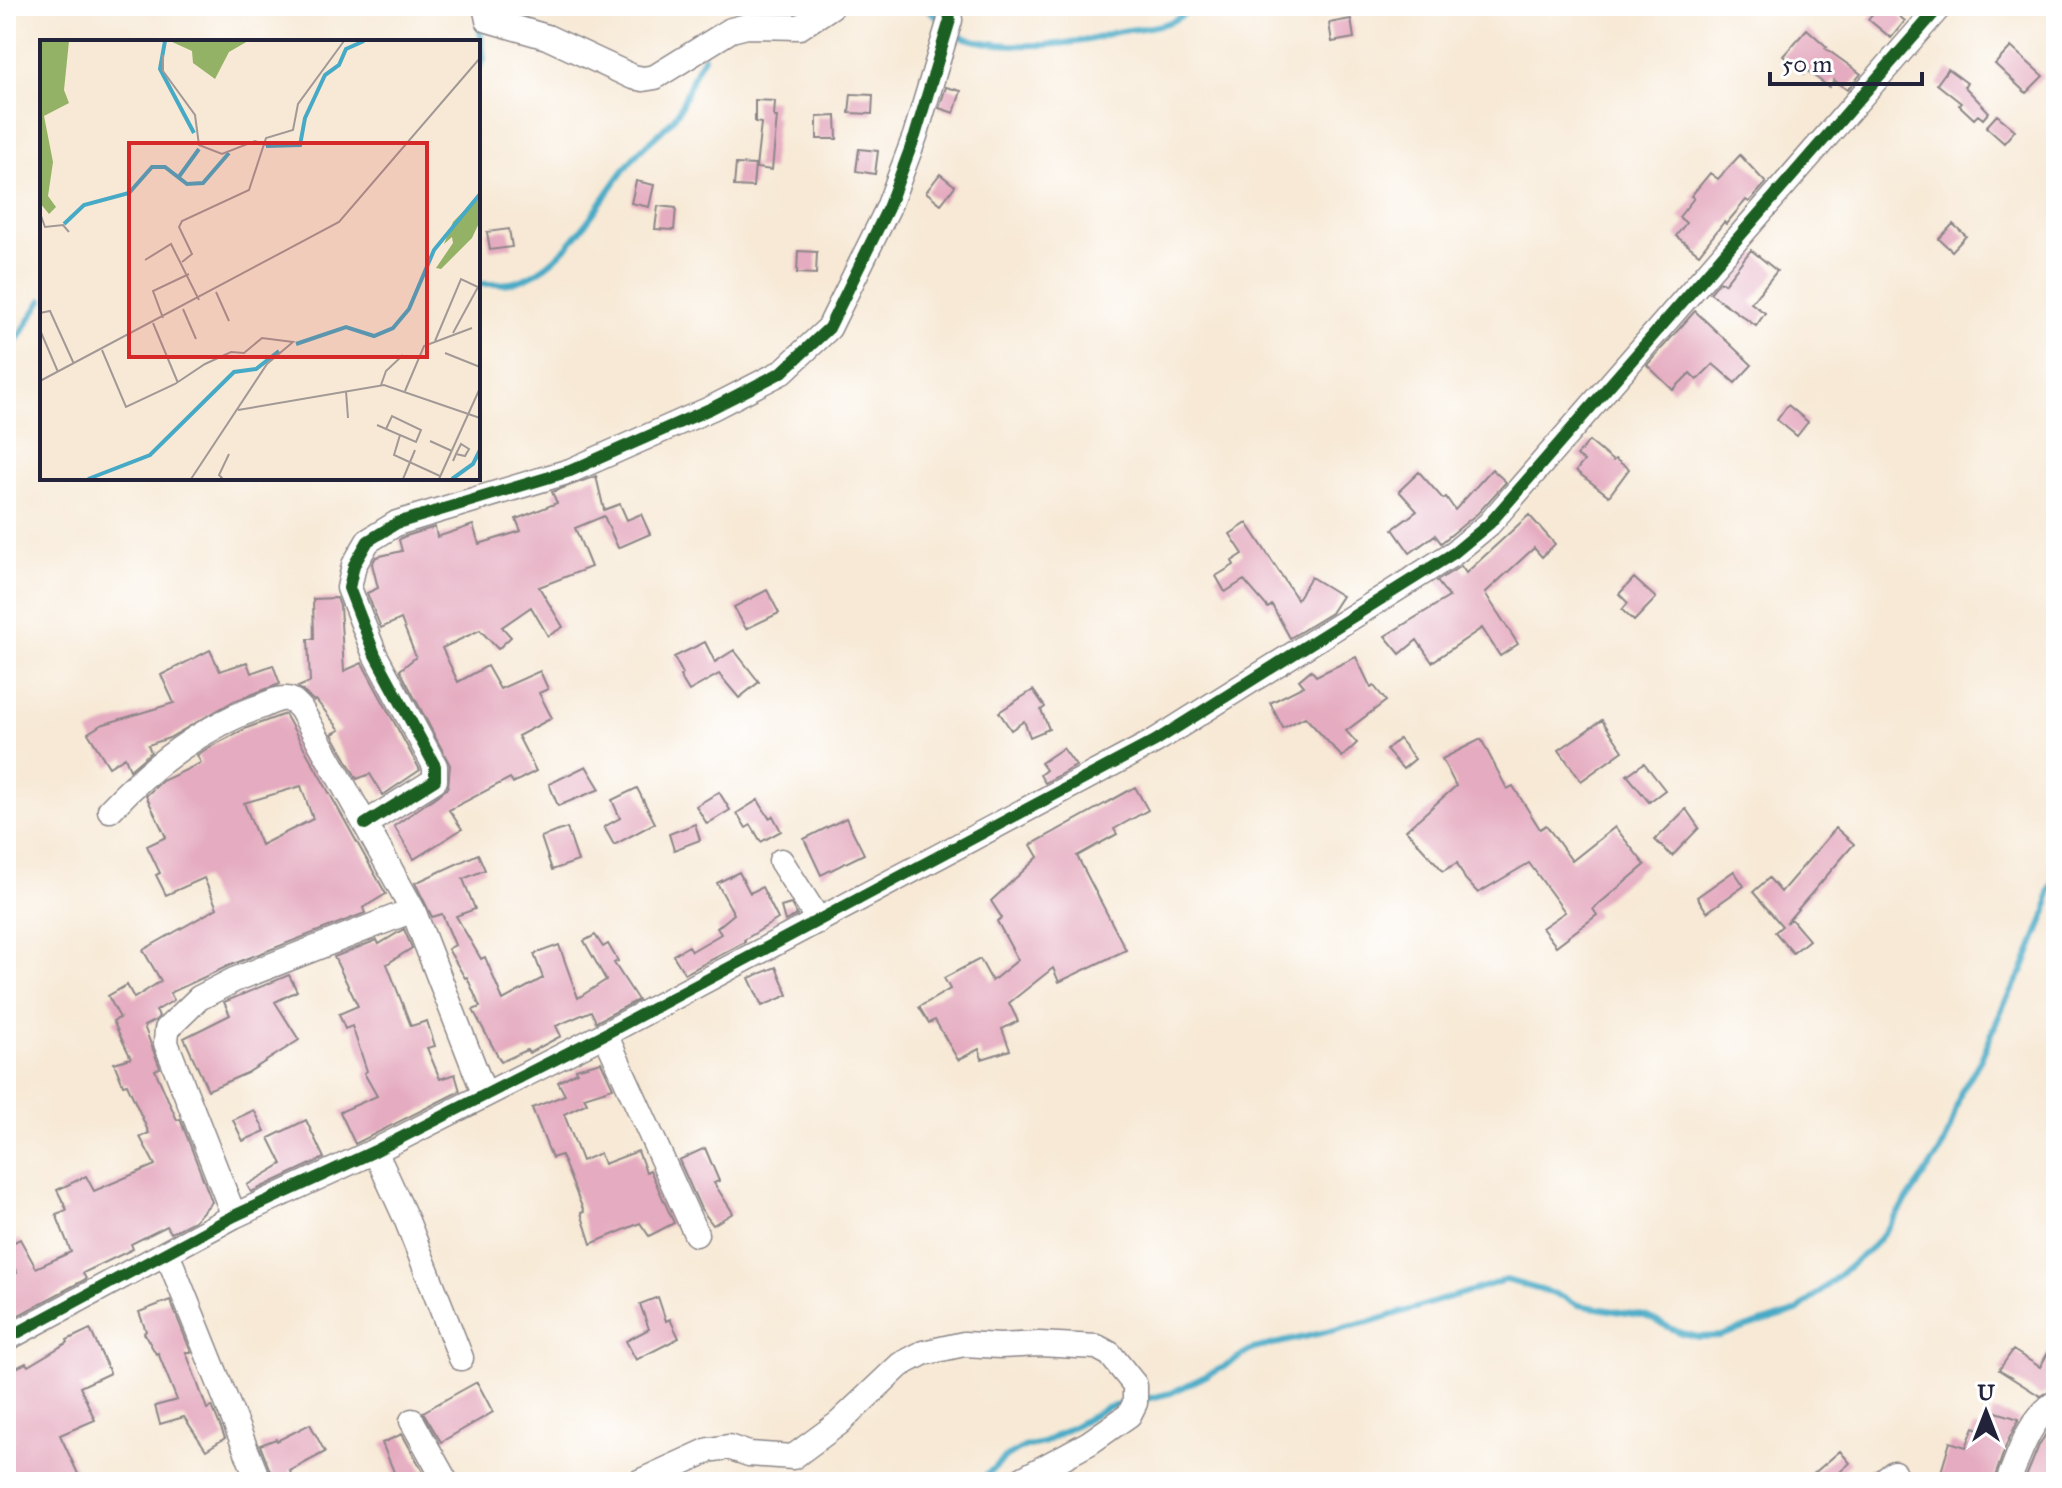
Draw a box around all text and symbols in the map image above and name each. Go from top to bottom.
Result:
scale bar [1770,36,1922,86]
inset map [40,40,480,480]
text: 50 m [1782,49,1832,79]
north arrow [1946,1372,2026,1452]
text: U [1977,1379,1995,1406]

